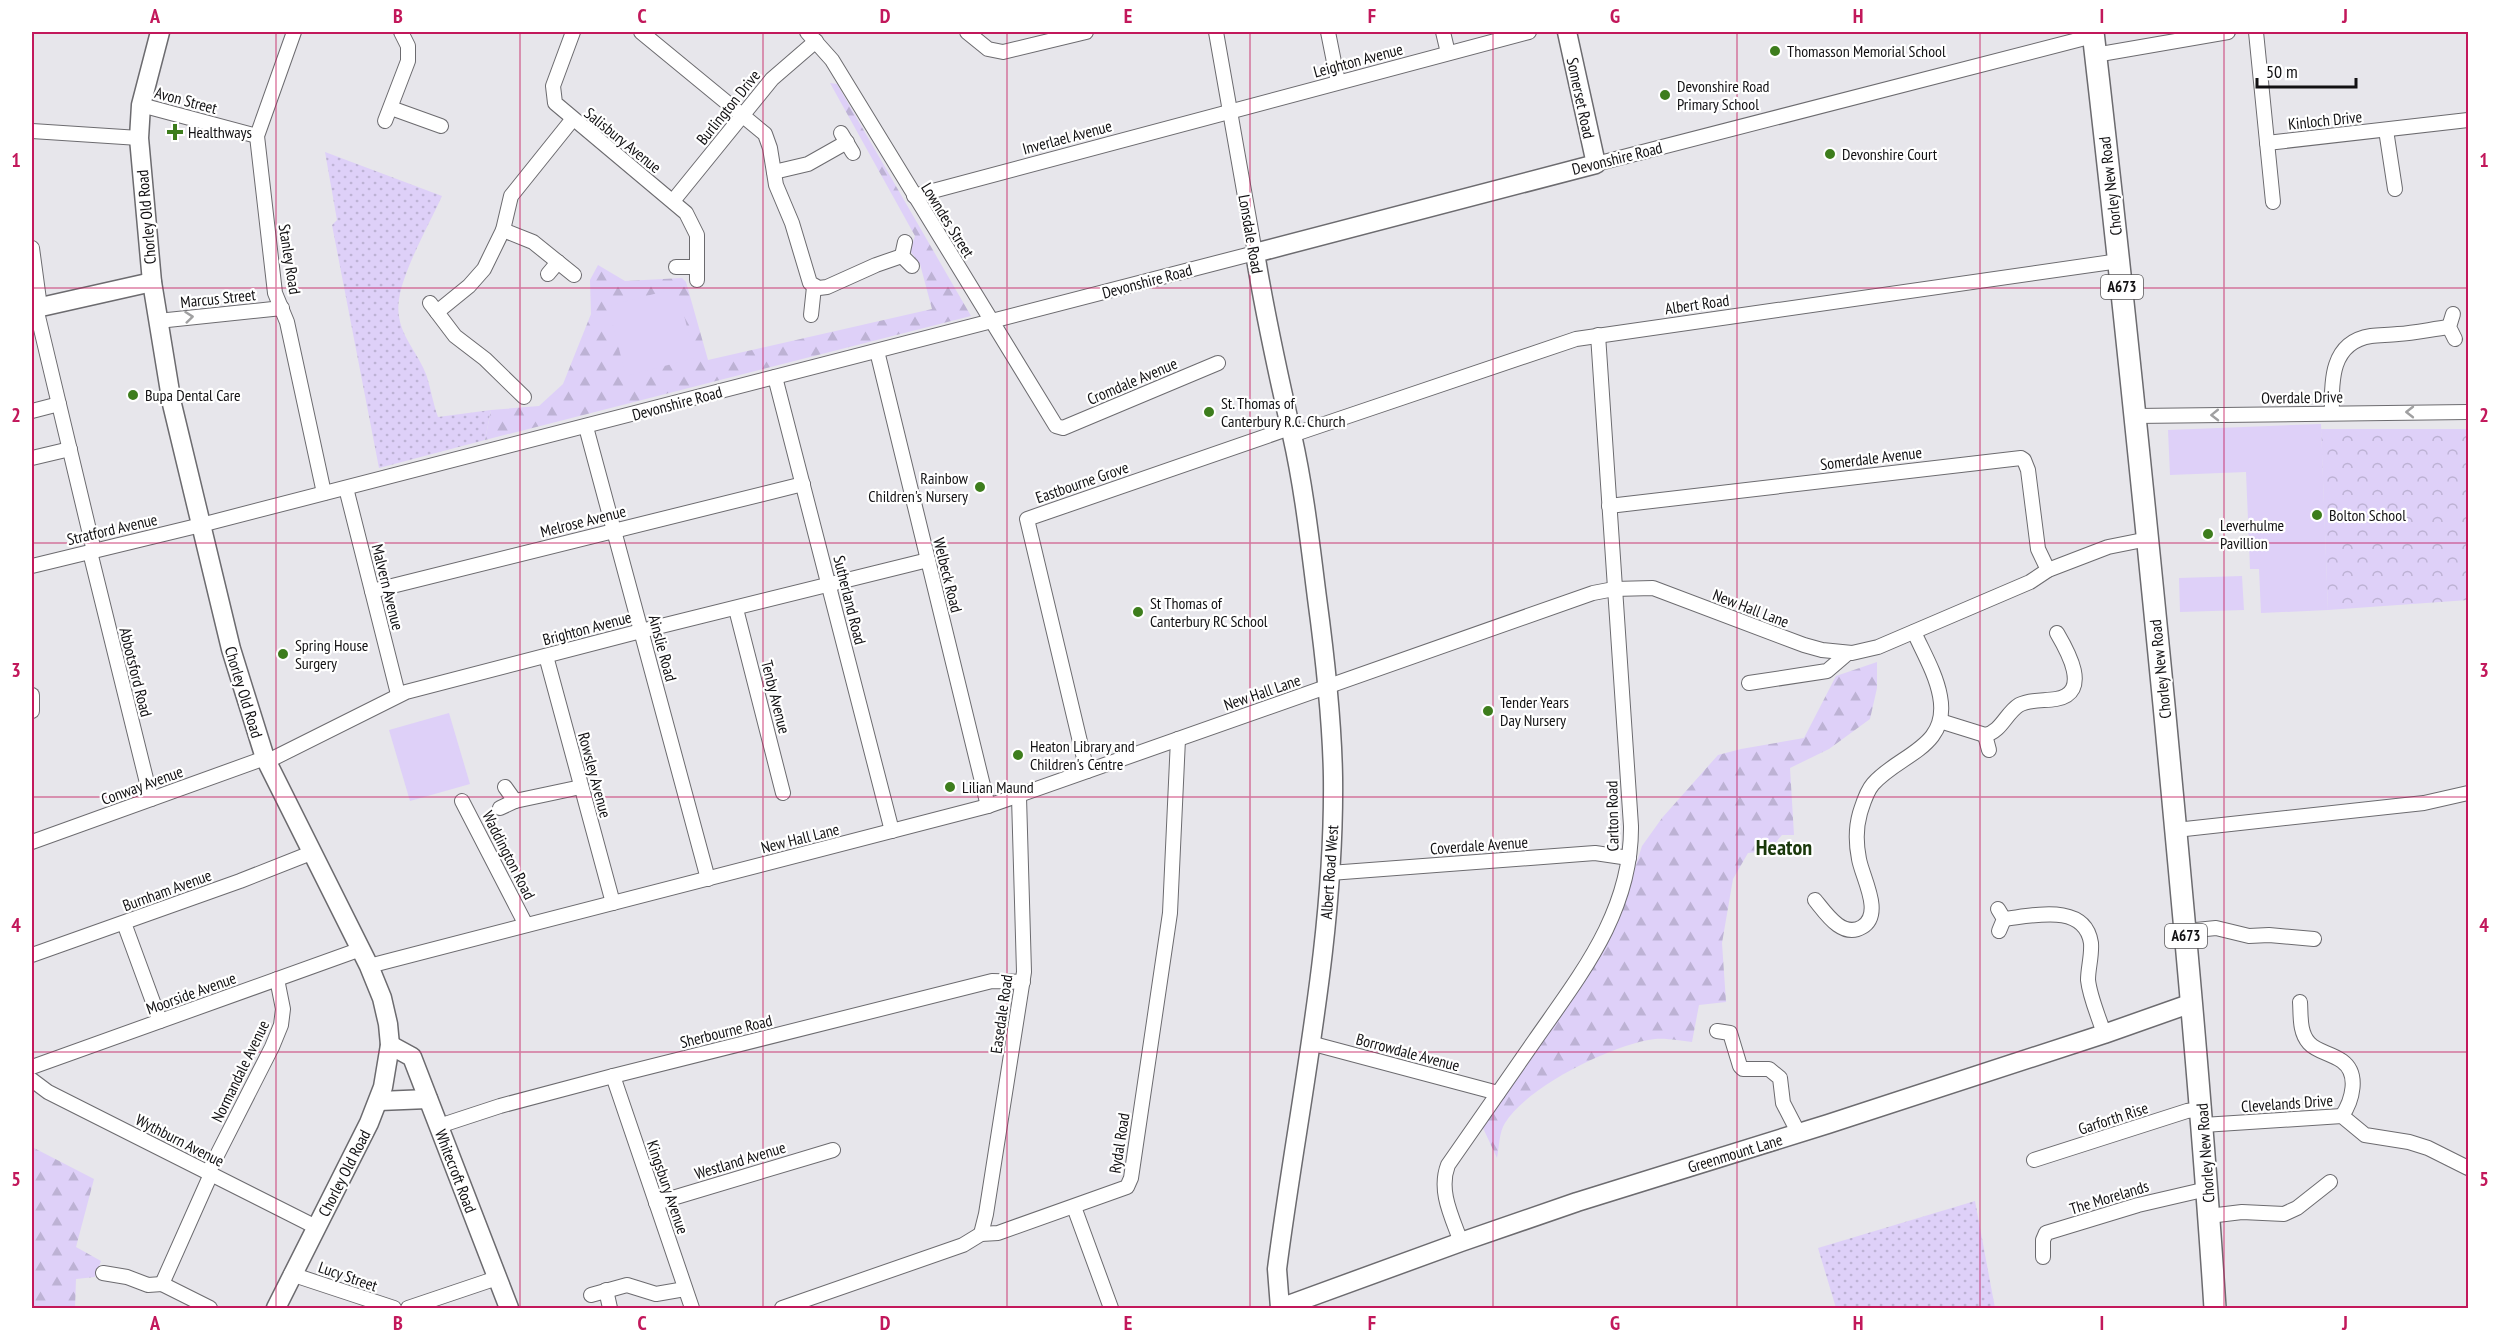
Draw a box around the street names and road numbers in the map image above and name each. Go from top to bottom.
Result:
street label: Leighton Avenue [1311,38,1405,82]
street label: Somerset Road [1563,56,1599,140]
street label: Burlington Drive [692,65,764,149]
street label: Avon Street [153,82,220,118]
street label: Salisbury Avenue [581,103,665,177]
street label: Kinloch Drive [2287,106,2363,134]
street label: Inverlael Avenue [1020,115,1114,159]
street label: Chorley New Road [2094,135,2126,237]
street label: Devonshire Road [1570,137,1664,179]
street label: Chorley Old Road [132,169,160,265]
street label: Lowndes Street [917,179,979,262]
street label: Lonsdale Road [1234,193,1268,275]
street label: Stanley Road [275,222,305,296]
street label: Devonshire Road [1100,259,1194,303]
road number: A673 [2101,275,2143,299]
street label: Marcus Street [179,284,257,312]
street label: Albert Road [1664,290,1730,318]
street label: Cromdale Avenue [1084,353,1180,409]
street label: Devonshire Road [630,381,724,425]
street label: Overdale Drive [2261,386,2343,408]
street label: Somerdale Avenue [1819,442,1923,474]
street label: Eastbourne Grove [1033,457,1131,507]
street label: Melrose Avenue [538,501,628,541]
street label: Stratford Avenue [65,509,159,549]
street label: Welbeck Road [929,536,967,614]
street label: Malvern Avenue [368,542,408,632]
street label: Sutherland Road [829,553,871,647]
street label: New Hall Lane [1710,584,1792,632]
street label: Brighton Avenue [540,607,634,649]
street label: Ainslie Road [645,613,681,683]
street label: Chorley New Road [2145,618,2175,720]
street label: Abbotsford Road [115,625,157,719]
street label: Chorley Old Road [221,644,267,740]
street label: Tenby Avenue [757,658,795,736]
street label: New Hall Lane [1221,670,1303,714]
street label: Rowsley Avenue [574,730,616,820]
street label: Conway Avenue [98,761,186,809]
street label: Carlton Road [1601,780,1623,851]
street label: Waddington Road [478,807,540,903]
street label: New Hall Lane [759,819,841,857]
street label: Albert Road West [1316,824,1342,920]
street label: Coverdale Avenue [1429,832,1529,858]
street label: Burnham Avenue [120,865,214,915]
road number: A673 [2165,924,2207,948]
street label: Moorside Avenue [143,967,239,1019]
street label: Easedale Road [986,973,1016,1055]
street label: Sherbourne Road [678,1010,774,1052]
street label: Normandale Avenue [207,1017,273,1125]
street label: Borrowdale Avenue [1354,1029,1462,1075]
street label: Clevelands Drive [2240,1090,2334,1116]
street label: Garforth Rise [2076,1097,2150,1139]
street label: Chorley New Road [2192,1103,2218,1203]
street label: Wythburn Avenue [132,1109,228,1171]
street label: Rydal Road [1104,1111,1134,1175]
street label: Chorley Old Road [314,1126,374,1220]
street label: Whitecroft Road [431,1126,481,1216]
street label: Greenmount Lane [1685,1129,1785,1177]
street label: Kingsbury Avenue [643,1137,693,1237]
street label: Westland Avenue [692,1137,788,1183]
street label: The Morelands [2067,1175,2151,1219]
street label: Lucy Street [316,1257,381,1296]

